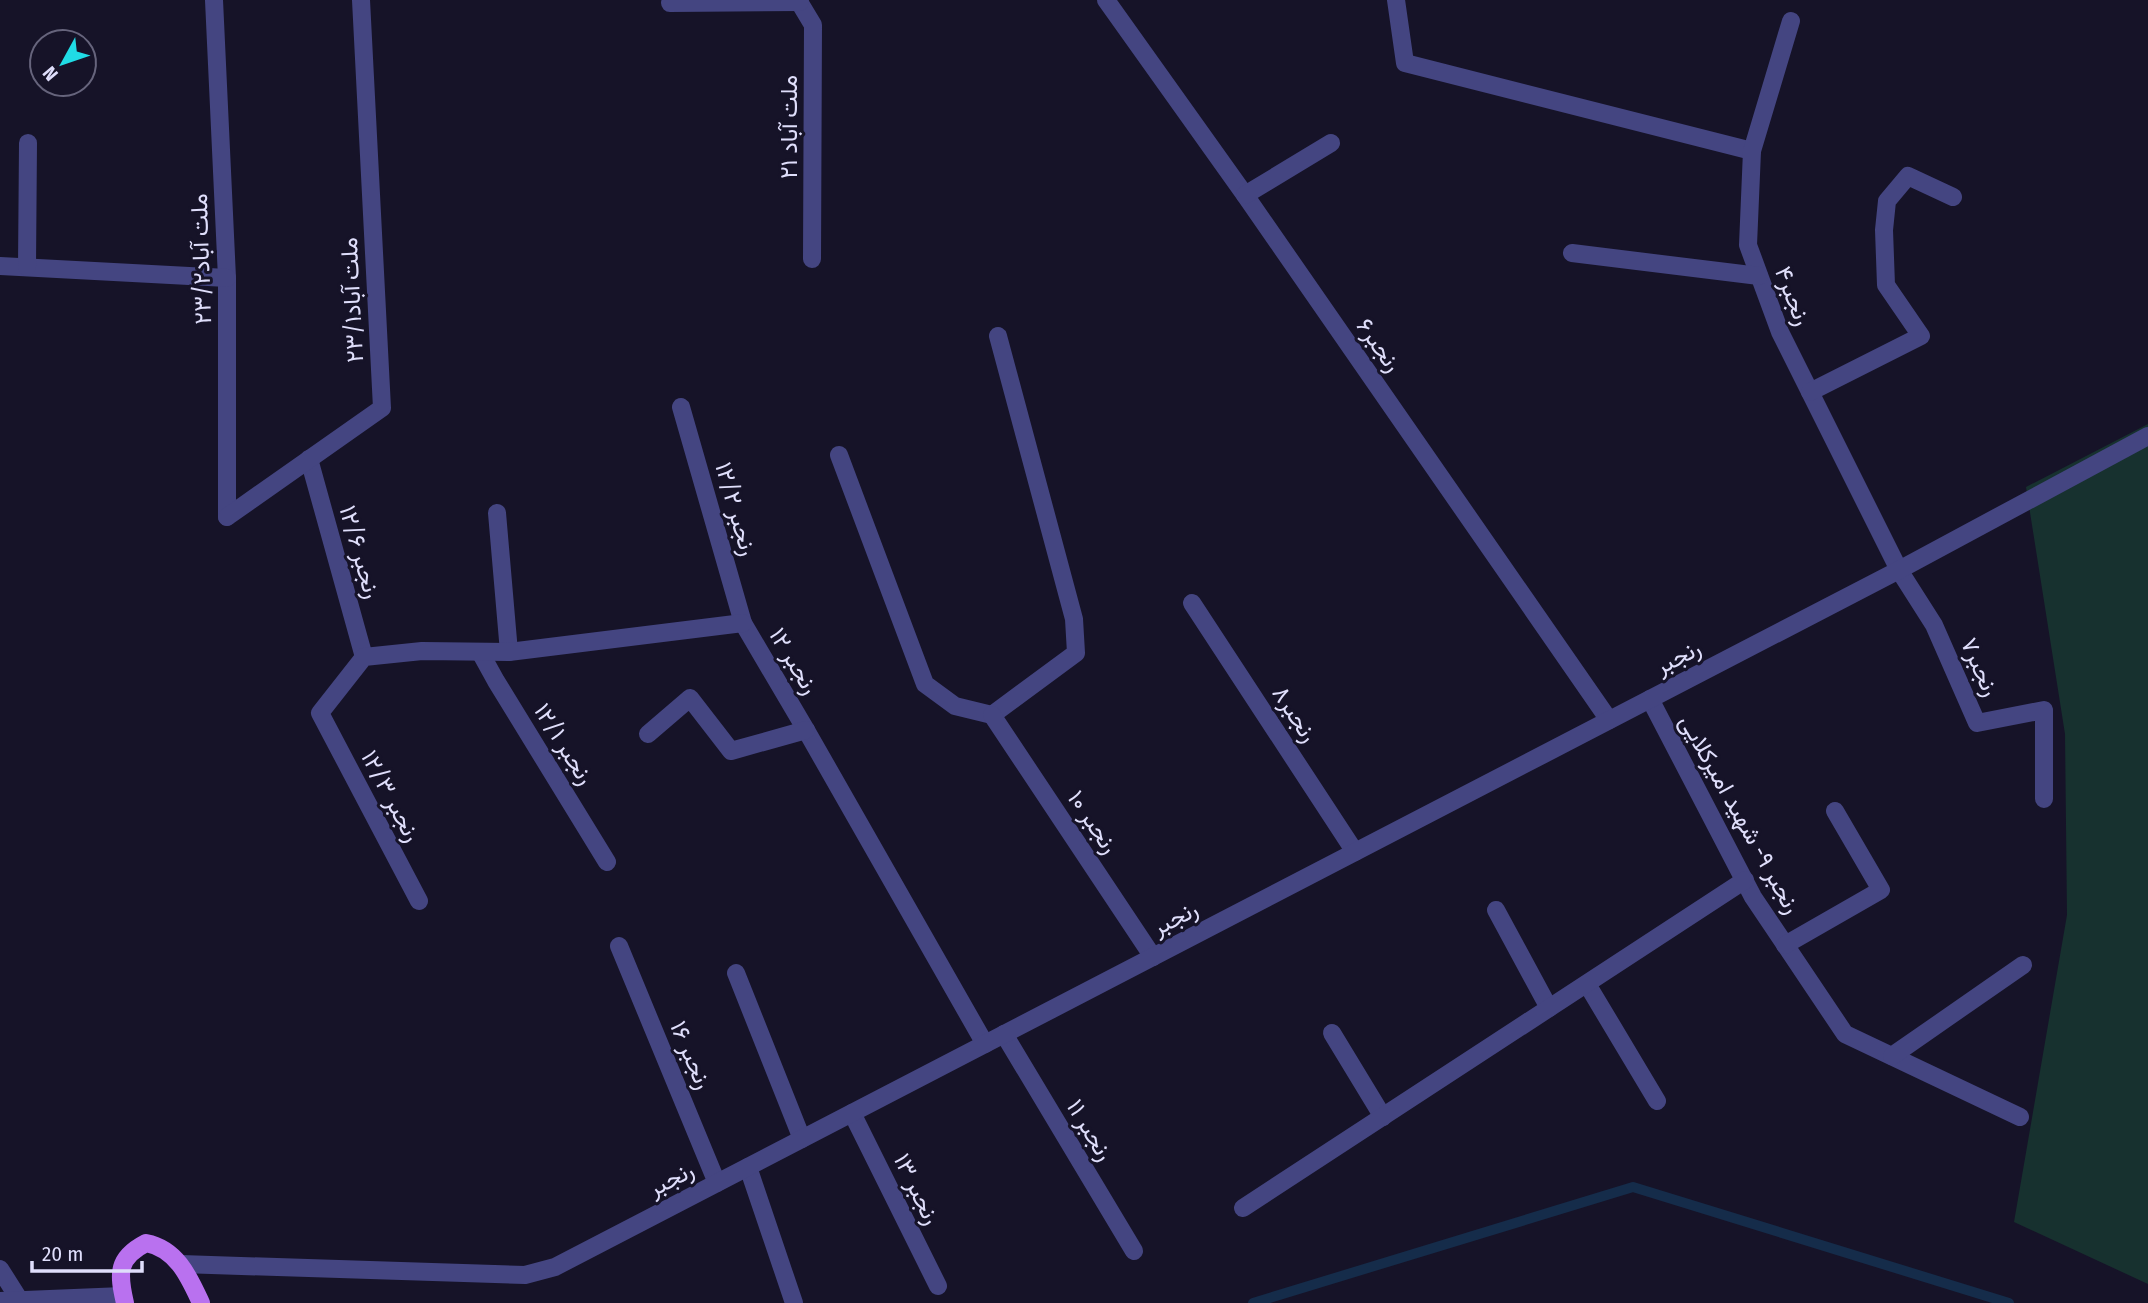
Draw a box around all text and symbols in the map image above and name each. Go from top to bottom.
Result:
north arrow [28,28,98,98]
text: N [38,62,63,85]
street label: ملت آباد ۲۱ [775,75,803,179]
street label: ملت آباد۲۳/۲ [185,193,217,325]
street label: ملت آباد۲۳/۱ [335,237,369,363]
street label: رنجبر۴ [1768,262,1817,330]
street label: رنجبر۶ [1350,313,1407,378]
street label: رنجبر ۱۲/۲ [708,459,763,559]
street label: رنجبر ۱۲/۶ [332,502,387,602]
street label: رنجبر ۱۲ [762,623,825,700]
street label: رنجبر۷ [1954,633,2005,701]
street label: رنجبر [1650,634,1706,682]
street label: رنجبر۸ [1266,681,1323,748]
street label: رنجبر ۱۲/۱ [527,698,600,790]
street label: رنجبر ۹- شهید امیرکلایی [1673,709,1806,919]
street label: رنجبر ۱۲/۳ [354,745,427,847]
street label: رنجبر ۱۰ [1061,785,1124,859]
street label: رنجبر [1147,895,1203,943]
street label: رنجبر ۱۶ [663,1017,718,1094]
street label: رنجبر ۱۱ [1060,1094,1119,1166]
street label: رنجبر ۱۳ [887,1149,946,1230]
street label: رنجبر [643,1156,699,1204]
scale bar [32,1230,142,1274]
text: 20 m [42,1241,83,1267]

